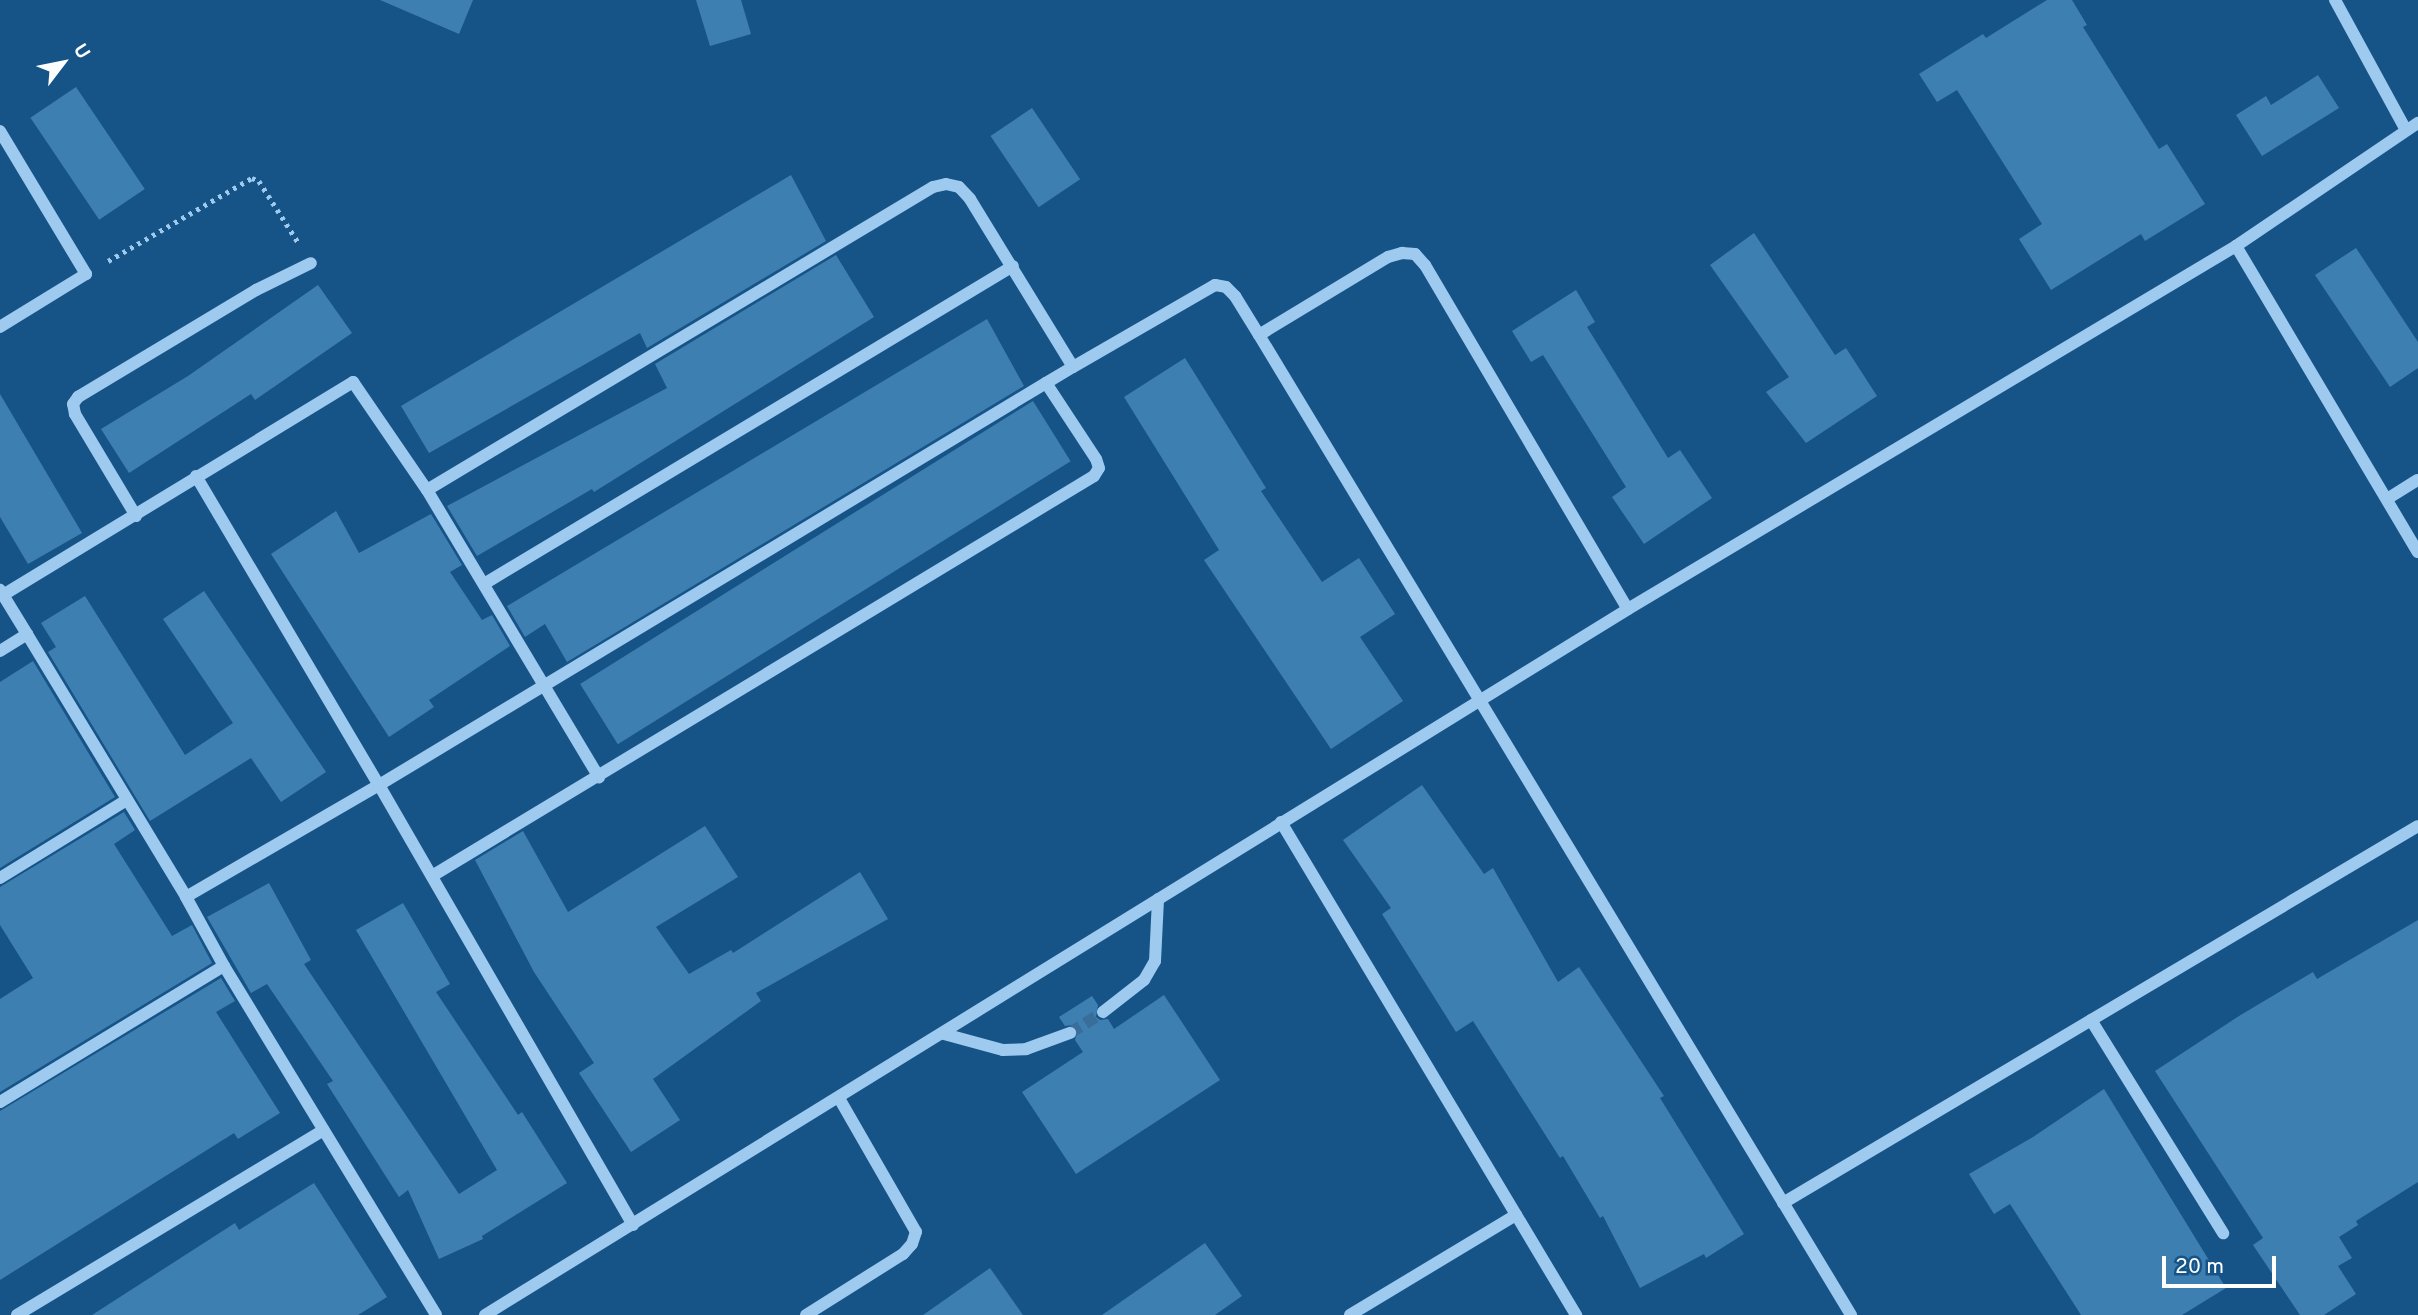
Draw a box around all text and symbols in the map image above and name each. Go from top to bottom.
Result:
north arrow [28,28,98,98]
text: U [67,40,95,64]
scale bar [2166,1242,2280,1286]
text: 20 m [2175,1254,2224,1281]

